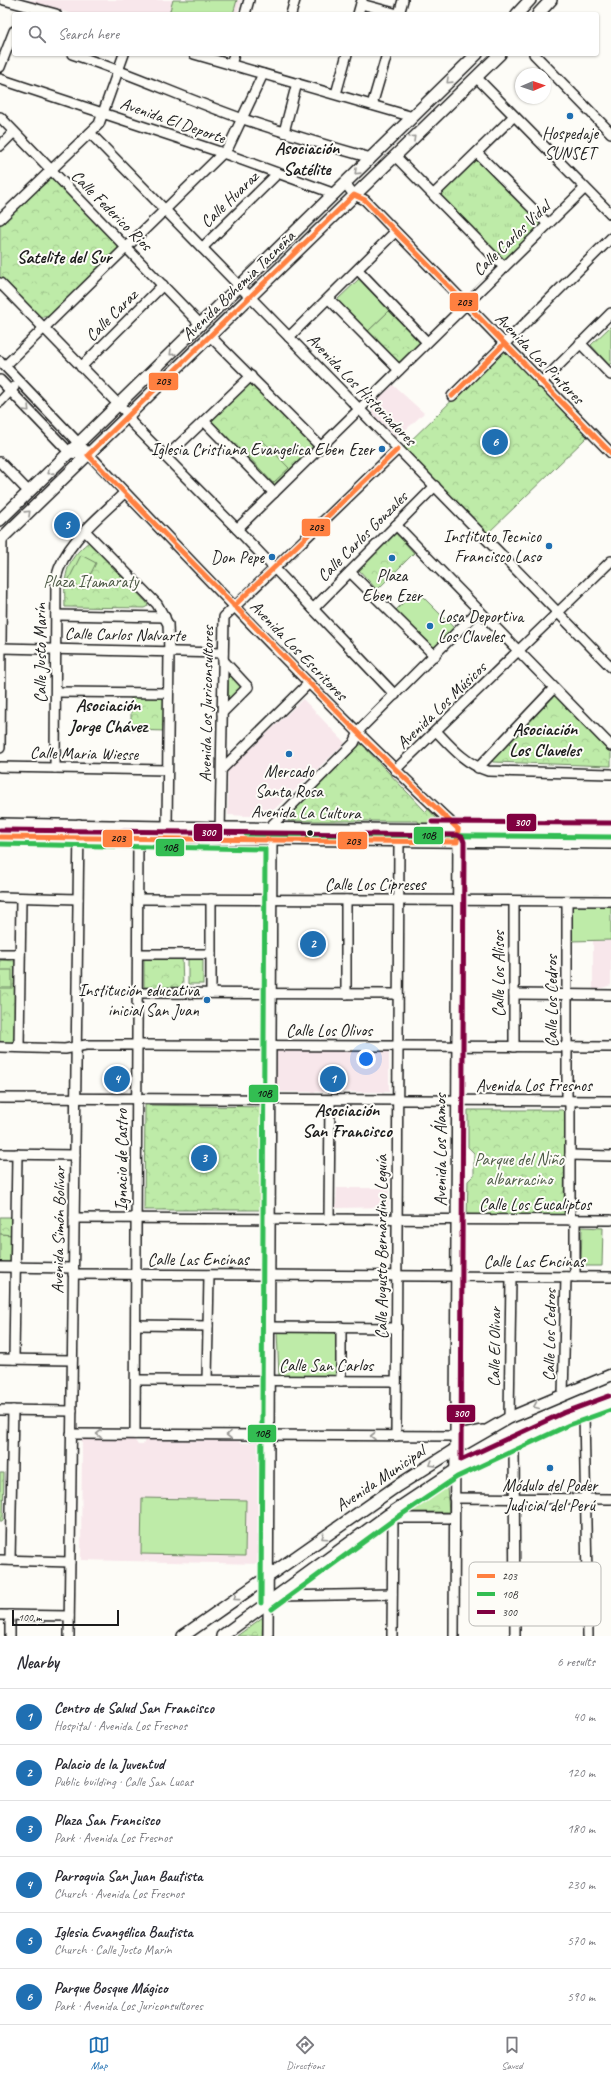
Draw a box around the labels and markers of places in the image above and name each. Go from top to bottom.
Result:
marker: Hospedaje SUNSET [565,111,575,121]
place label: Hospedaje SUNSET [542,123,599,164]
pin: 6 [482,427,508,457]
place label: Iglesia Cristiana Evangelica Eben Ezer [151,439,376,460]
marker: Iglesia Cristiana Evangelica Eben Ezer [377,444,387,454]
pin: 5 [54,510,80,540]
place label: Instituto Tecnico Francisco Laso [444,526,543,567]
marker: Instituto Tecnico Francisco Laso [544,541,554,551]
place label: Don Pepe [211,547,265,568]
marker: Don Pepe [267,552,277,562]
marker: Plaza Eben Ezer [387,553,397,563]
place label: Plaza Eben Ezer [362,565,424,606]
place label: Losa Deportiva Los Claveles [438,606,525,647]
marker: Losa Deportiva Los Claveles [425,621,435,631]
marker: Mercado Santa Rosa [284,749,294,759]
place label: Mercado Santa Rosa [255,761,324,802]
unlabelled marker [305,828,315,838]
pin: 2 [300,929,326,959]
place label: Institución educativa inicial San Juan [78,980,200,1021]
marker: Institución educativa inicial San Juan [202,995,212,1005]
pin: 4 [104,1064,130,1094]
pin: 1 [320,1064,346,1094]
pin: 3 [191,1143,217,1173]
marker: Módulo del Poder Judicial del Perú [545,1463,555,1473]
place label: Módulo del Poder Judicial del Perú [503,1475,599,1516]

